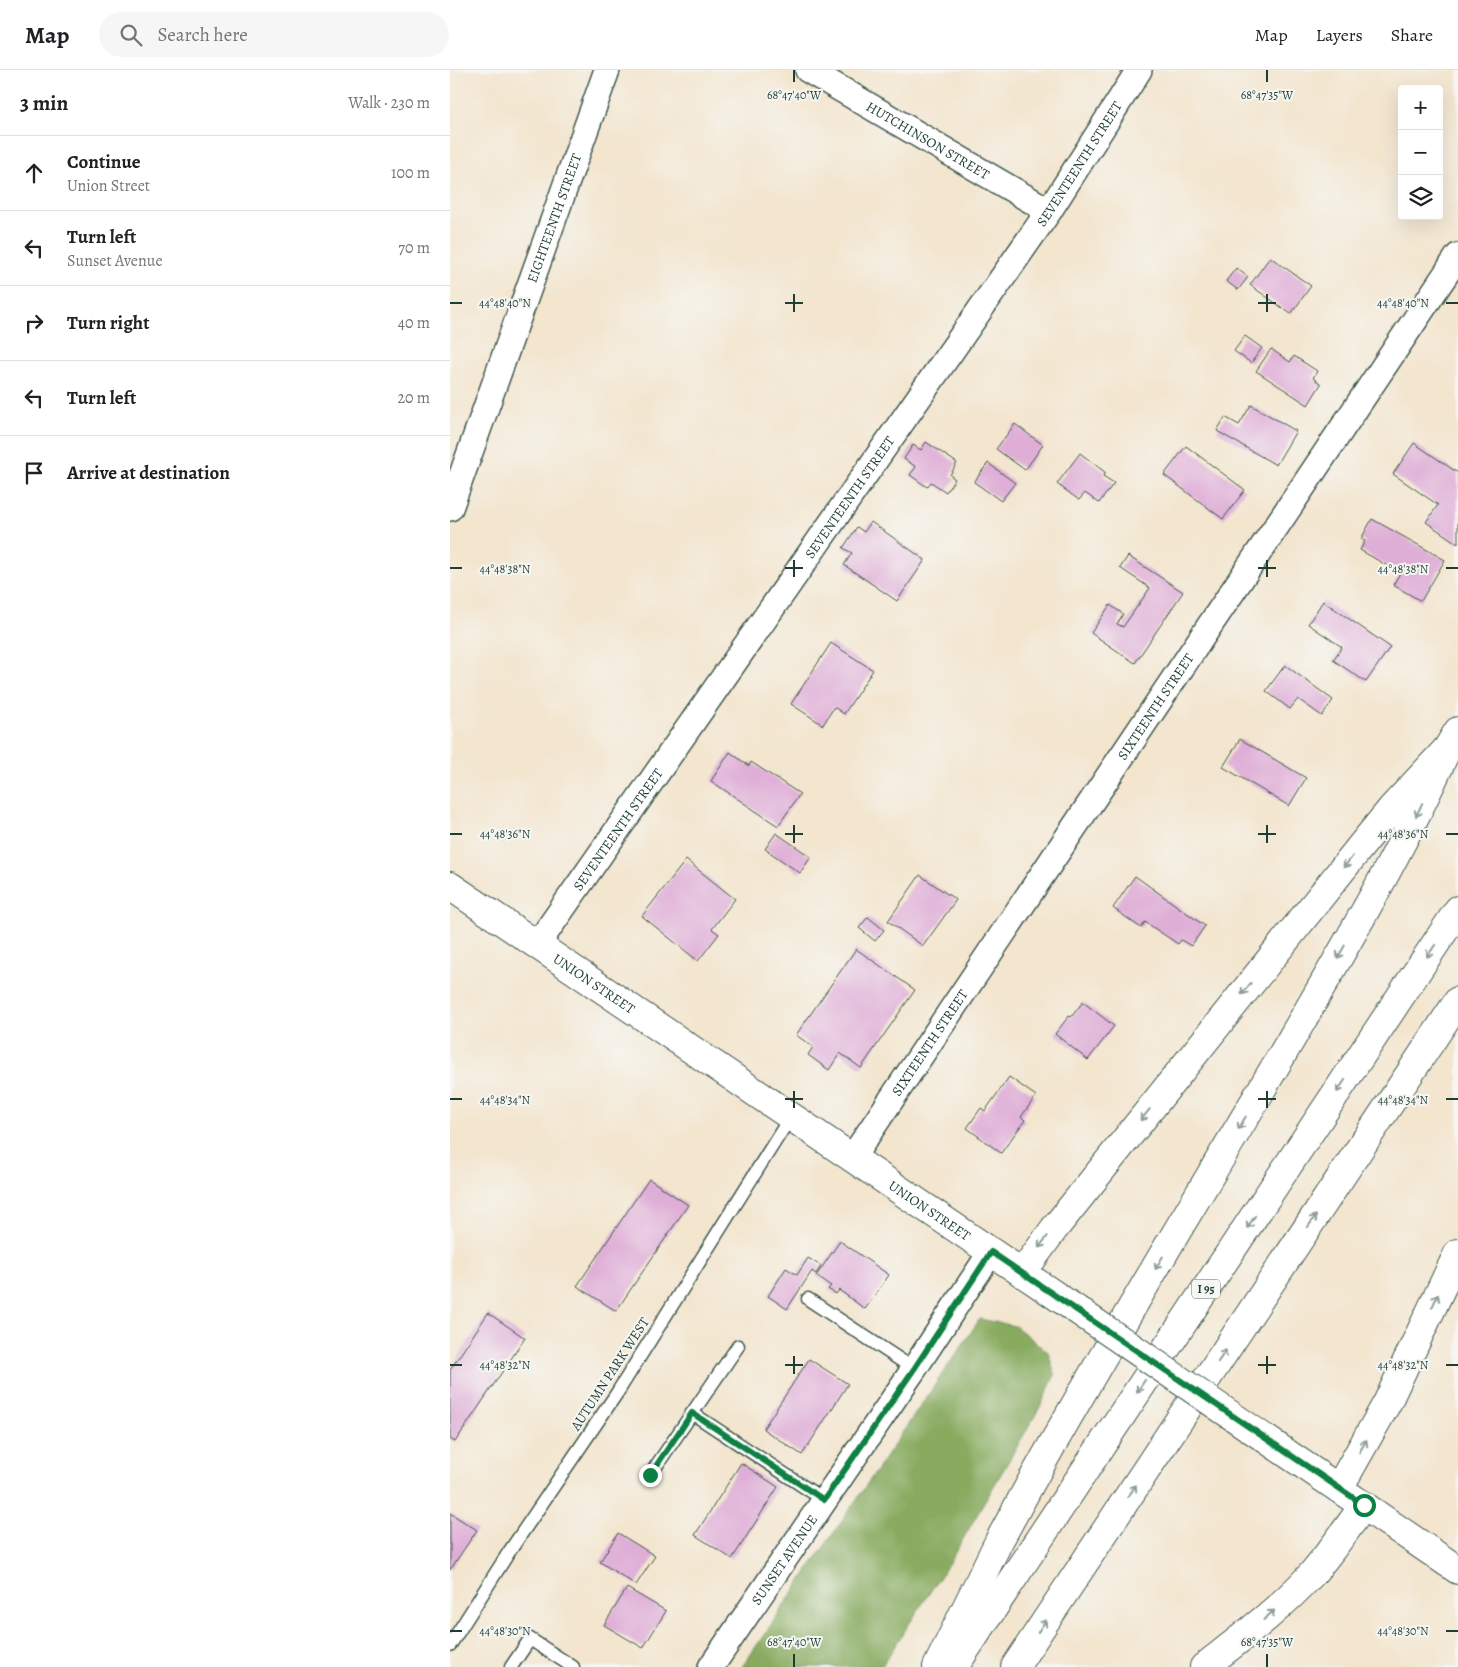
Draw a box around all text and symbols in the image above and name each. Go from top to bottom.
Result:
search box [99,12,449,57]
text: Map [25,19,69,51]
icon: search [117,21,145,49]
text: Search here [157,22,248,48]
text: Map [1255,23,1288,47]
text: Layers [1316,23,1363,47]
text: Share [1391,23,1433,47]
map controls [1398,85,1443,220]
button: + [1398,85,1443,130]
text: 68°47'40"W [767,87,822,103]
text: 68°47'35"W [1241,87,1294,103]
text: 3 min [20,89,68,117]
text: Walk · 230 m [348,92,430,114]
street label: HUTCHINSON STREET [863,97,993,184]
street label: SEVENTEENTH STREET [1032,97,1126,230]
button: − [1398,130,1443,175]
text: Continue [67,149,141,175]
street label: EIGHTEENTH STREET [522,151,586,285]
icon: ahead [20,159,48,187]
text: 100 m [391,162,430,184]
text: Union Street [67,175,150,197]
button: layers [1398,175,1443,220]
text: Turn left [67,224,136,250]
icon: left [20,234,48,262]
text: 70 m [398,237,430,259]
text: Sunset Avenue [67,250,163,272]
text: 44°48'40"N [479,295,531,311]
text: 44°48'40"N [1377,295,1429,311]
icon: right [20,309,48,337]
text: Turn right [67,310,149,336]
text: 40 m [398,312,430,334]
icon: left [20,384,48,412]
text: Turn left [67,385,136,411]
text: 20 m [397,387,430,409]
street label: SEVENTEENTH STREET [800,432,899,562]
icon: arrive [20,459,48,487]
text: Arrive at destination [67,460,230,486]
text: 44°48'38"N [480,561,531,577]
text: 44°48'38"N [1378,561,1429,577]
street label: SIXTEENTH STREET [1113,649,1198,763]
street label: SEVENTEENTH STREET [568,764,667,894]
one-way arrow [1414,802,1424,817]
text: 44°48'36"N [480,826,531,842]
text: 44°48'36"N [1378,826,1429,842]
one-way arrow [1343,855,1353,869]
one-way arrow [1336,944,1345,959]
one-way arrow [1426,944,1436,958]
street label: UNION STREET [549,949,639,1018]
one-way arrow [1241,982,1252,995]
street label: SIXTEENTH STREET [887,985,972,1100]
one-way arrow [1336,1079,1346,1093]
text: 44°48'34"N [480,1092,531,1108]
text: 44°48'34"N [1378,1092,1429,1108]
one-way arrow [1139,1108,1150,1121]
one-way arrow [1237,1115,1247,1130]
street label: UNION STREET [885,1176,975,1245]
one-way arrow [1246,1214,1256,1228]
one-way arrow [1307,1214,1317,1228]
one-way arrow [1038,1235,1049,1248]
one-way arrow [1154,1255,1164,1269]
road number: I 95 [1192,1280,1220,1298]
one-way arrow [1431,1294,1441,1309]
street label: AUTUMN PARK WEST [566,1313,654,1435]
one-way arrow [1217,1349,1227,1363]
text: 44°48'32"N [480,1357,531,1373]
text: 44°48'32"N [1378,1357,1429,1373]
one-way arrow [1136,1379,1147,1393]
one-way arrow [1359,1439,1369,1454]
route end [639,1464,662,1487]
one-way arrow [1127,1484,1137,1498]
route start [1353,1494,1376,1517]
street label: SUNSET AVENUE [747,1511,822,1609]
one-way arrow [1263,1609,1276,1621]
one-way arrow [1037,1620,1047,1634]
text: 44°48'30"N [479,1623,531,1639]
text: 44°48'30"N [1377,1623,1429,1639]
text: 68°47'40"W [767,1634,822,1650]
text: 68°47'35"W [1241,1634,1294,1650]

